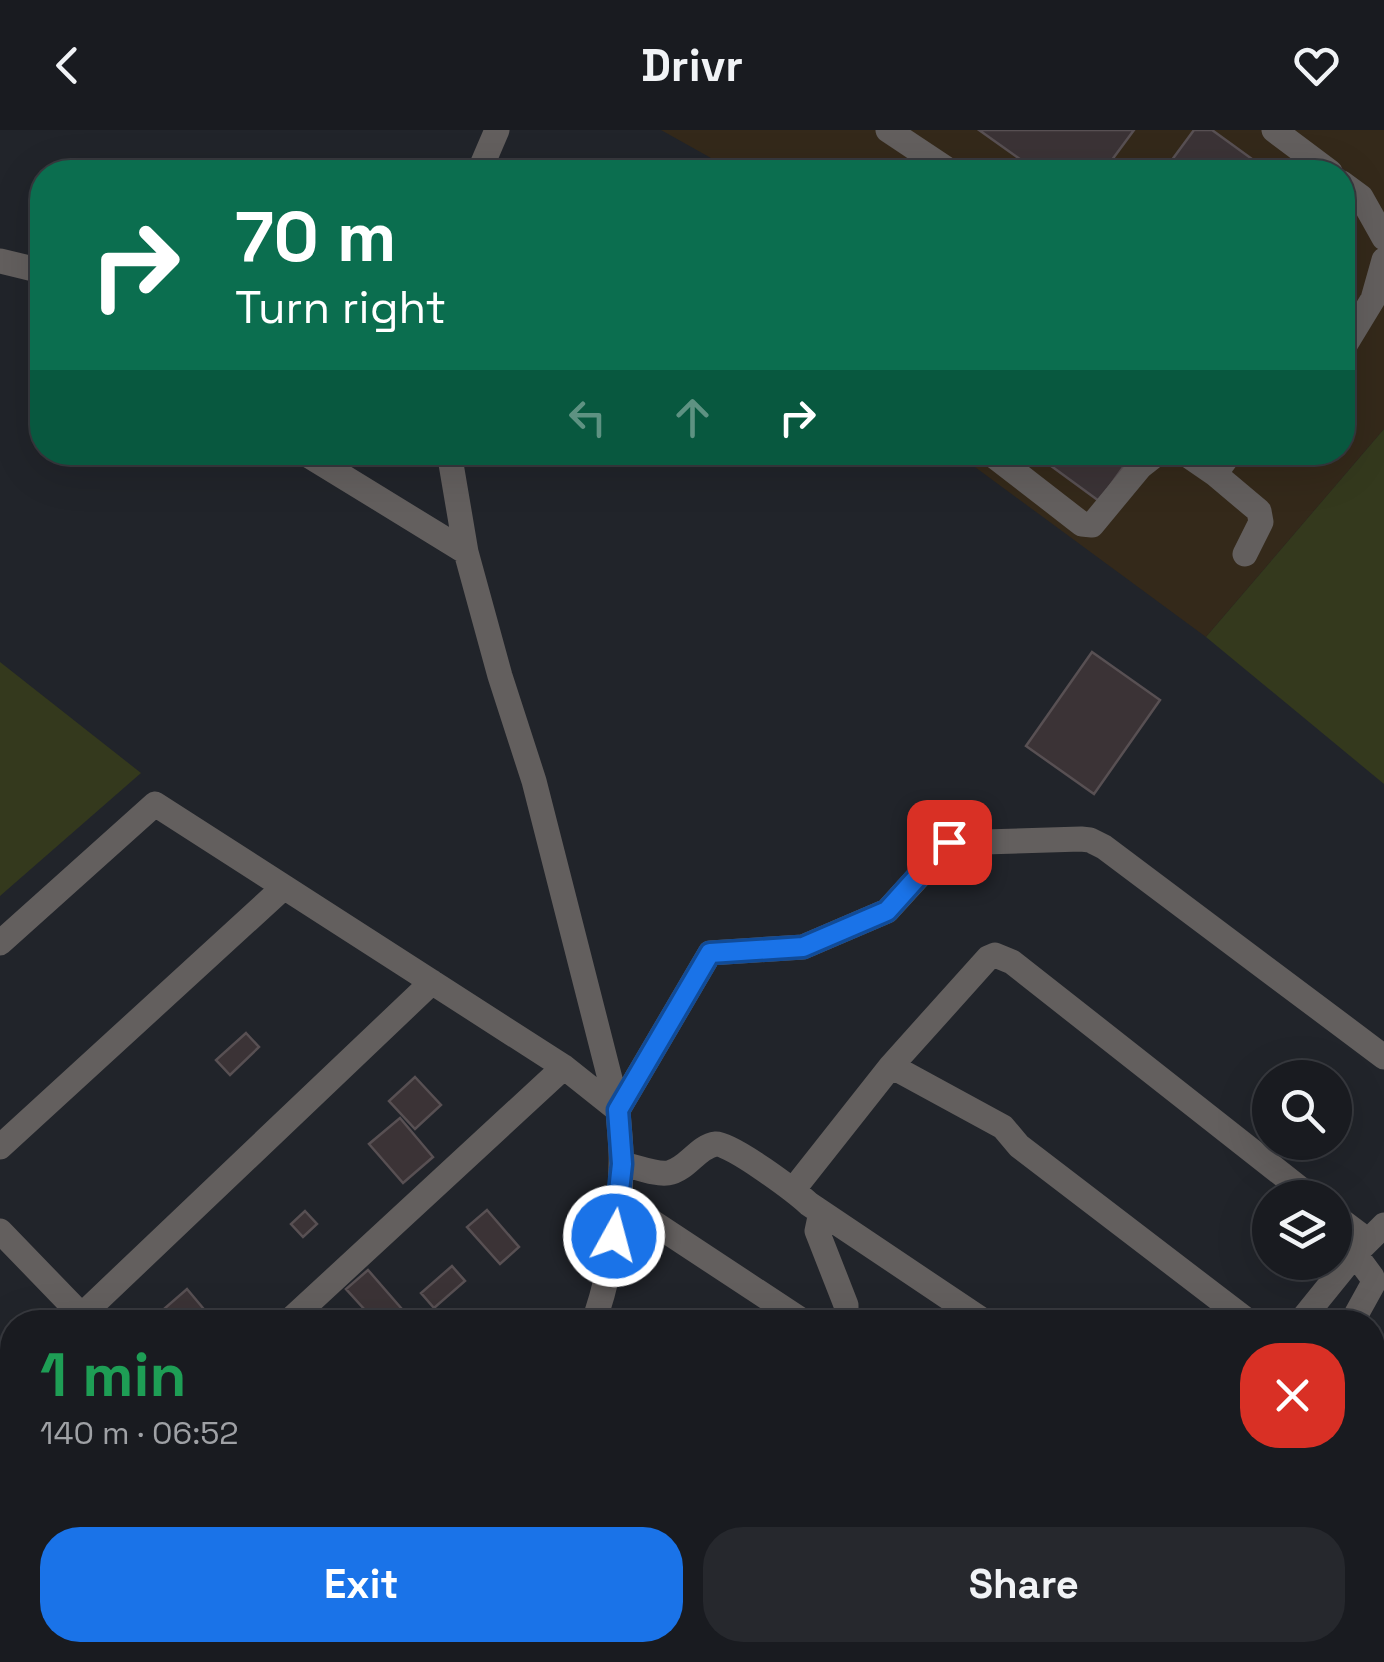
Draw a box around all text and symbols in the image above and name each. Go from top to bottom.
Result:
text: Drivr [641,37,743,94]
icon: back [40,38,95,93]
icon: heart [1289,38,1344,93]
text: 70 m [235,192,396,281]
icon: right [70,200,200,330]
text: Turn right [235,279,446,336]
icon: left [560,390,615,445]
icon: ahead [665,390,720,445]
icon: right [770,390,825,445]
pin [907,800,992,885]
icon: arrive [922,815,977,870]
map controls [1252,1060,1352,1280]
button: search [1252,1060,1352,1160]
button: layers [1252,1180,1352,1280]
position arrow [562,1184,666,1288]
text: 1 min [40,1337,187,1414]
button: close [1240,1343,1345,1448]
text: 140 m · 06:52 [40,1413,238,1453]
button: Exit [40,1527,683,1642]
button: Share [703,1527,1345,1642]

